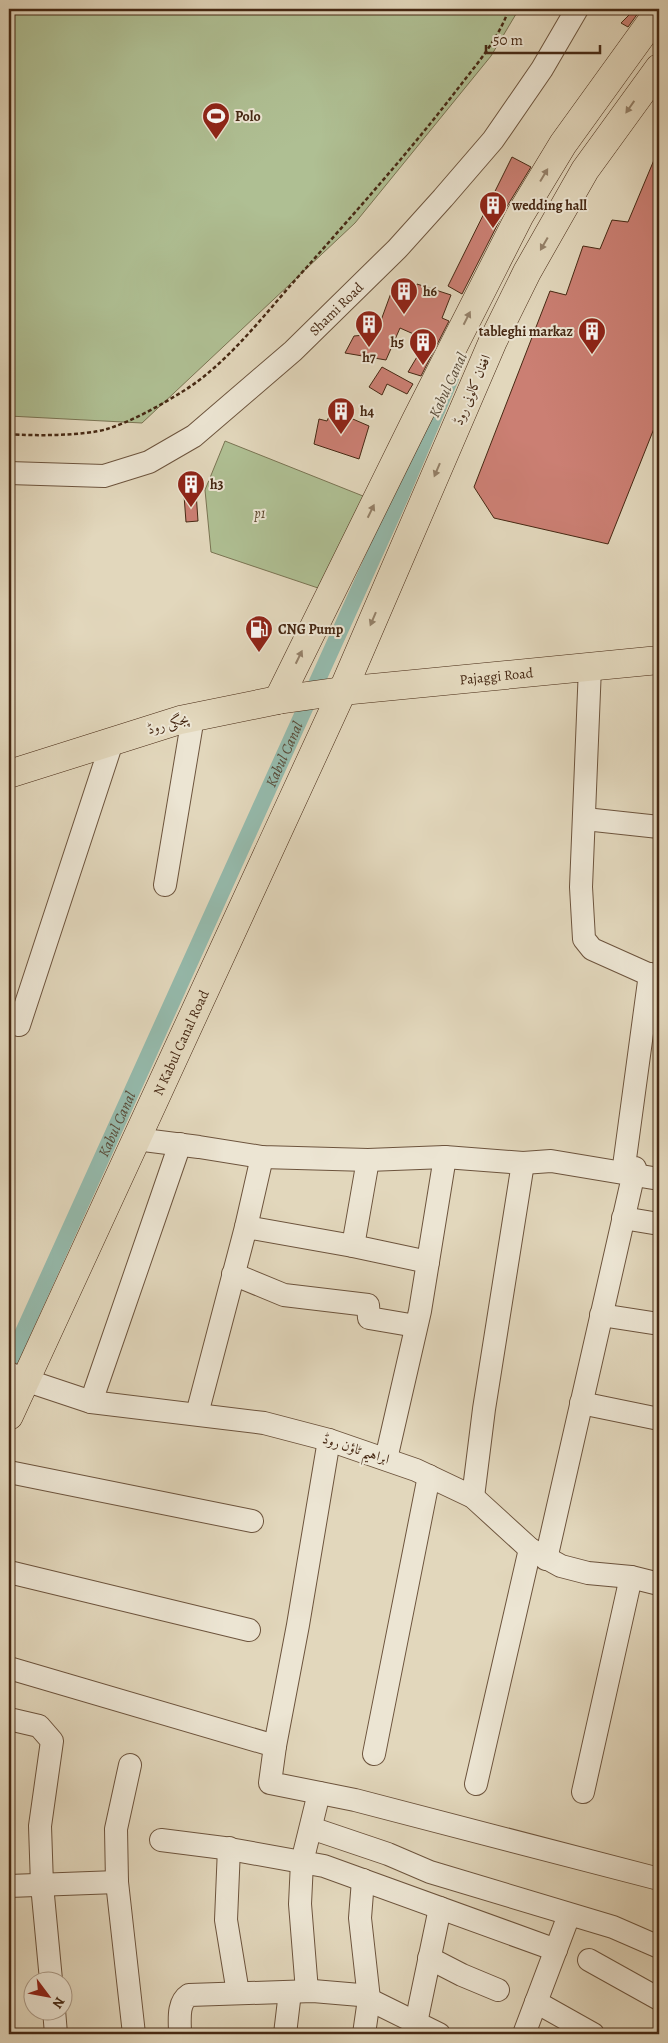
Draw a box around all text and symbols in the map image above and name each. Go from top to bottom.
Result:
scale bar [486,22,599,54]
text: 50 m [493,30,523,50]
one-way arrow [625,100,635,113]
sports icon: Polo [201,101,231,140]
place label: Polo [235,107,261,126]
one-way arrow [540,169,549,182]
building icon: wedding hall [478,190,508,229]
place label: wedding hall [511,196,587,215]
one-way arrow [539,237,548,251]
building icon: h6 [389,276,419,315]
street label: Shami Road [305,278,368,340]
place label: h6 [423,282,438,301]
building icon: h7 [354,309,384,348]
one-way arrow [463,311,471,325]
building icon: tableghi markaz [577,316,607,355]
place label: tableghi markaz [479,322,574,341]
building icon: h5 [408,327,438,366]
place label: h5 [390,333,404,352]
place label: h7 [362,348,376,367]
water label: Kabul Canal [424,349,472,421]
street label: افغان کالونی روڈ [449,352,495,428]
building icon: h4 [326,396,356,435]
place label: h4 [360,402,375,421]
one-way arrow [433,463,441,477]
building icon: h3 [176,469,206,508]
place label: h3 [210,475,224,494]
park label: p1 [253,504,266,523]
one-way arrow [367,504,375,518]
one-way arrow [368,612,376,626]
fuel station icon: CNG Pump [244,614,274,653]
place label: CNG Pump [278,620,344,639]
one-way arrow [295,649,303,664]
street label: Pajaggi Road [459,663,534,689]
street label: پجگی روڈ [145,709,192,739]
water label: Kabul Canal [261,718,308,790]
street label: N Kabul Canal Road [148,986,213,1098]
water label: Kabul Canal [93,1088,141,1160]
street label: ابراہیم ٹاؤن روڈ [319,1429,392,1473]
north arrow [22,1970,72,2020]
text: N [48,1993,69,2012]

